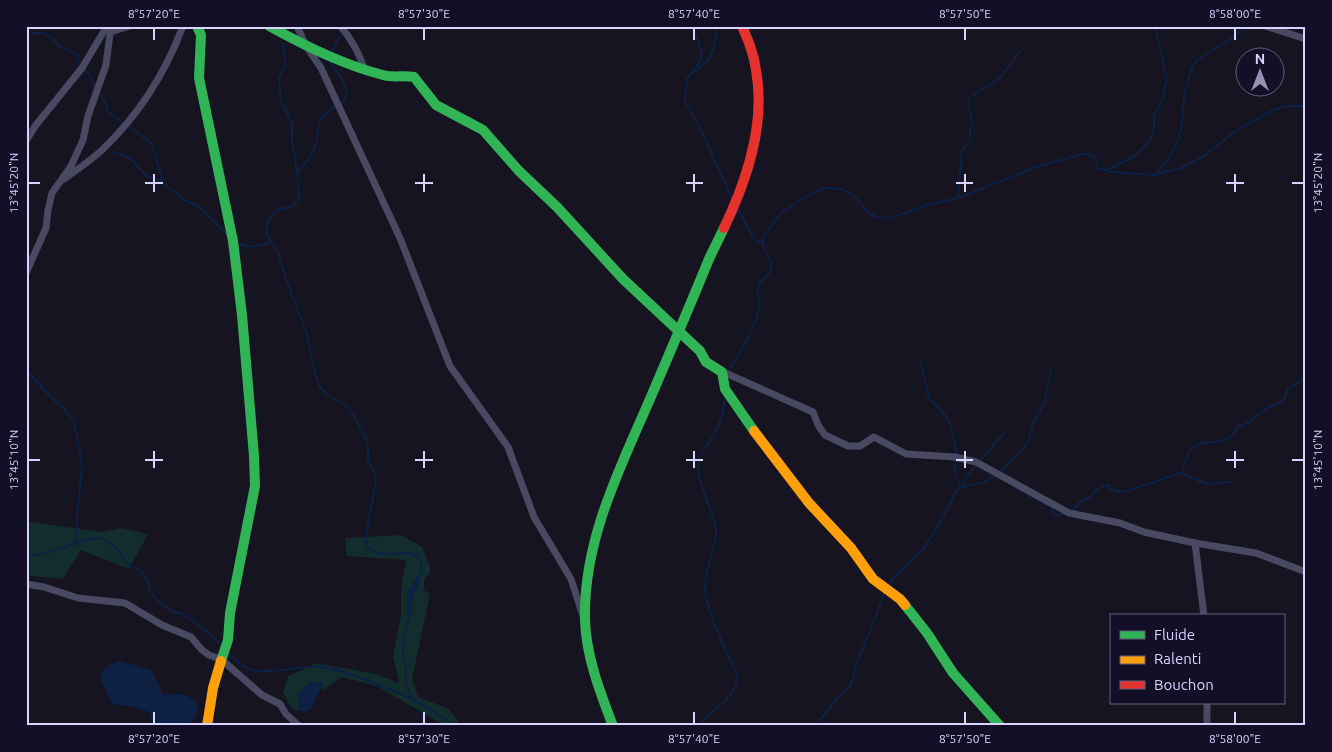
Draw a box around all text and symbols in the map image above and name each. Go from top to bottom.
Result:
text: 8°57'20"E [128,7,180,20]
text: 8°57'30"E [398,7,450,20]
text: 8°57'40"E [668,7,720,20]
text: 8°57'50"E [939,7,991,20]
text: 8°58'00"E [1209,7,1261,20]
north arrow [1234,48,1284,98]
text: N [1255,51,1265,67]
text: 13°45'20"N [7,153,20,213]
text: 13°45'20"N [1311,153,1324,213]
text: 13°45'10"N [7,430,20,490]
text: 13°45'10"N [1311,430,1324,490]
legend [1110,614,1284,704]
text: Fluide [1154,626,1195,643]
text: Ralenti [1154,650,1201,667]
text: Bouchon [1154,676,1214,693]
text: 8°57'20"E [128,732,180,745]
text: 8°57'30"E [398,732,450,745]
text: 8°57'40"E [668,732,720,745]
text: 8°57'50"E [939,732,991,745]
text: 8°58'00"E [1209,732,1261,745]

